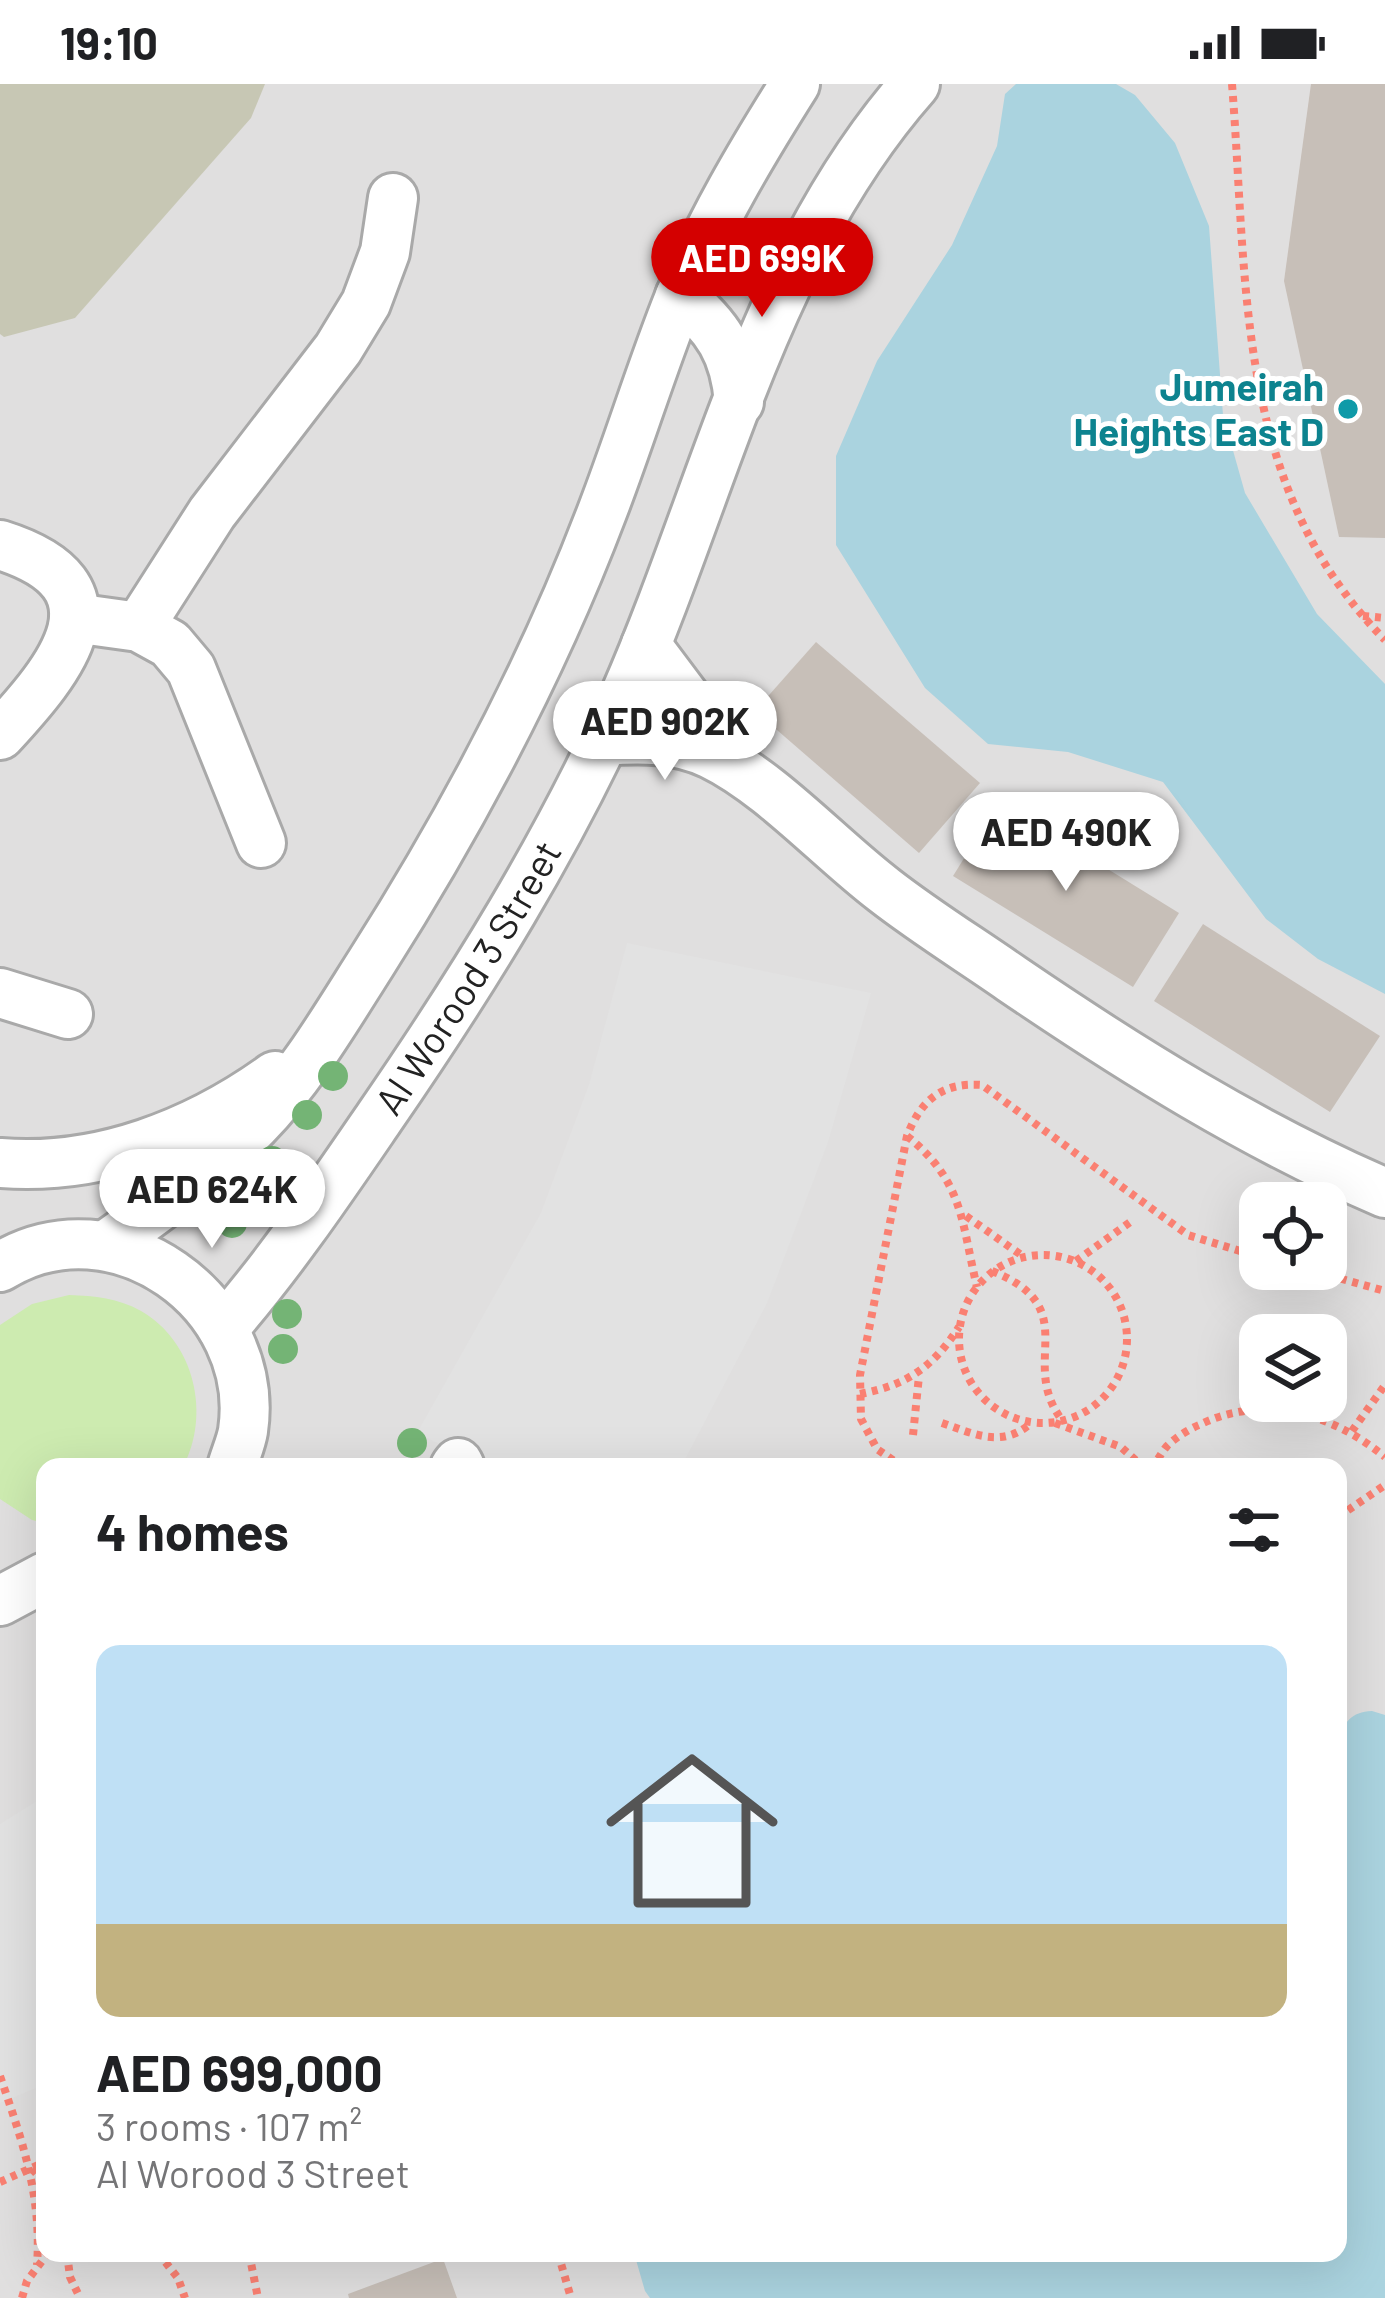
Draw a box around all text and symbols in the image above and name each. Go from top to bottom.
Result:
text: 19:10 [60,15,158,69]
pin: AED 699K [638,218,886,320]
text: AED 699K [678,233,846,280]
place label: Jumeirah Heights East D [1073,362,1324,454]
marker: Jumeirah Heights East D [1335,396,1361,422]
pin: AED 902K [541,681,789,783]
text: AED 902K [580,696,750,743]
pin: AED 490K [942,792,1190,894]
text: AED 490K [980,807,1152,854]
street label: Al Worood 3 Street [364,832,570,1123]
pin: AED 624K [88,1149,336,1251]
text: AED 624K [126,1164,298,1211]
map controls [1239,1182,1347,1422]
button: locate [1239,1182,1347,1290]
button: layers [1239,1314,1347,1422]
icon: filters [1221,1497,1287,1563]
text: 4 homes [96,1500,289,1561]
icon: home [584,1723,800,1939]
text: AED 699,000 [96,2041,383,2102]
text: 3 rooms · 107 m² [96,2102,362,2149]
text: Al Worood 3 Street [96,2149,410,2196]

